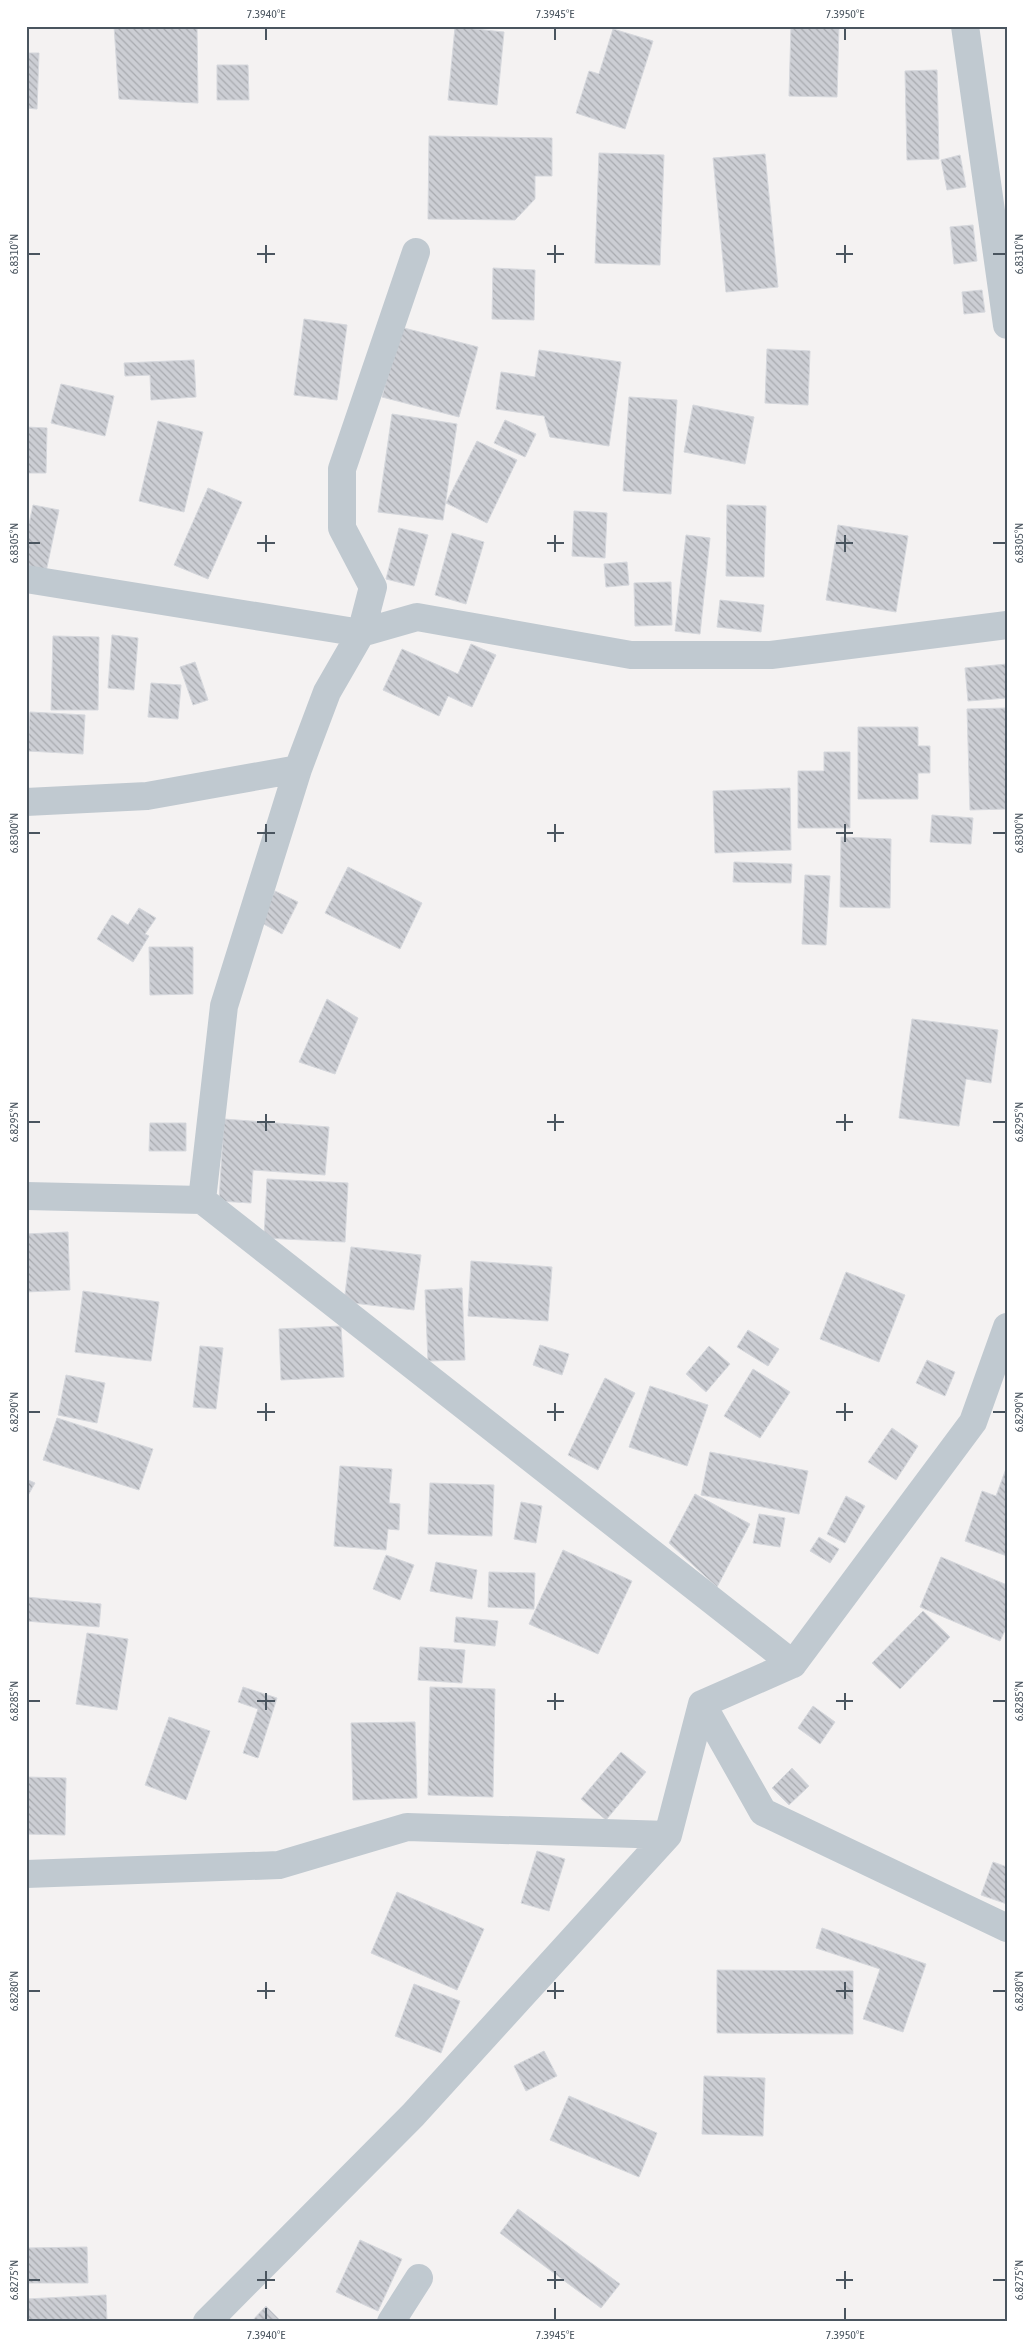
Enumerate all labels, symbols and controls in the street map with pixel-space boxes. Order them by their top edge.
text: 7.3940°E [247,7,285,21]
text: 7.3945°E [536,7,574,21]
text: 7.3950°E [826,7,864,21]
text: 6.8310°N [7,234,21,274]
text: 6.8310°N [1012,234,1026,274]
text: 6.8305°N [7,523,21,563]
text: 6.8305°N [1012,523,1026,563]
text: 6.8300°N [7,813,21,853]
text: 6.8300°N [1012,813,1026,853]
text: 6.8295°N [7,1102,21,1142]
text: 6.8295°N [1012,1102,1026,1142]
text: 6.8290°N [7,1392,21,1432]
text: 6.8290°N [1012,1392,1026,1432]
text: 6.8285°N [7,1681,21,1721]
text: 6.8285°N [1012,1681,1026,1721]
text: 6.8280°N [7,1971,21,2011]
text: 6.8280°N [1012,1971,1026,2011]
text: 6.8275°N [7,2260,21,2300]
text: 6.8275°N [1012,2260,1026,2300]
text: 7.3940°E [247,2328,285,2342]
text: 7.3945°E [536,2328,574,2342]
text: 7.3950°E [826,2328,864,2342]

